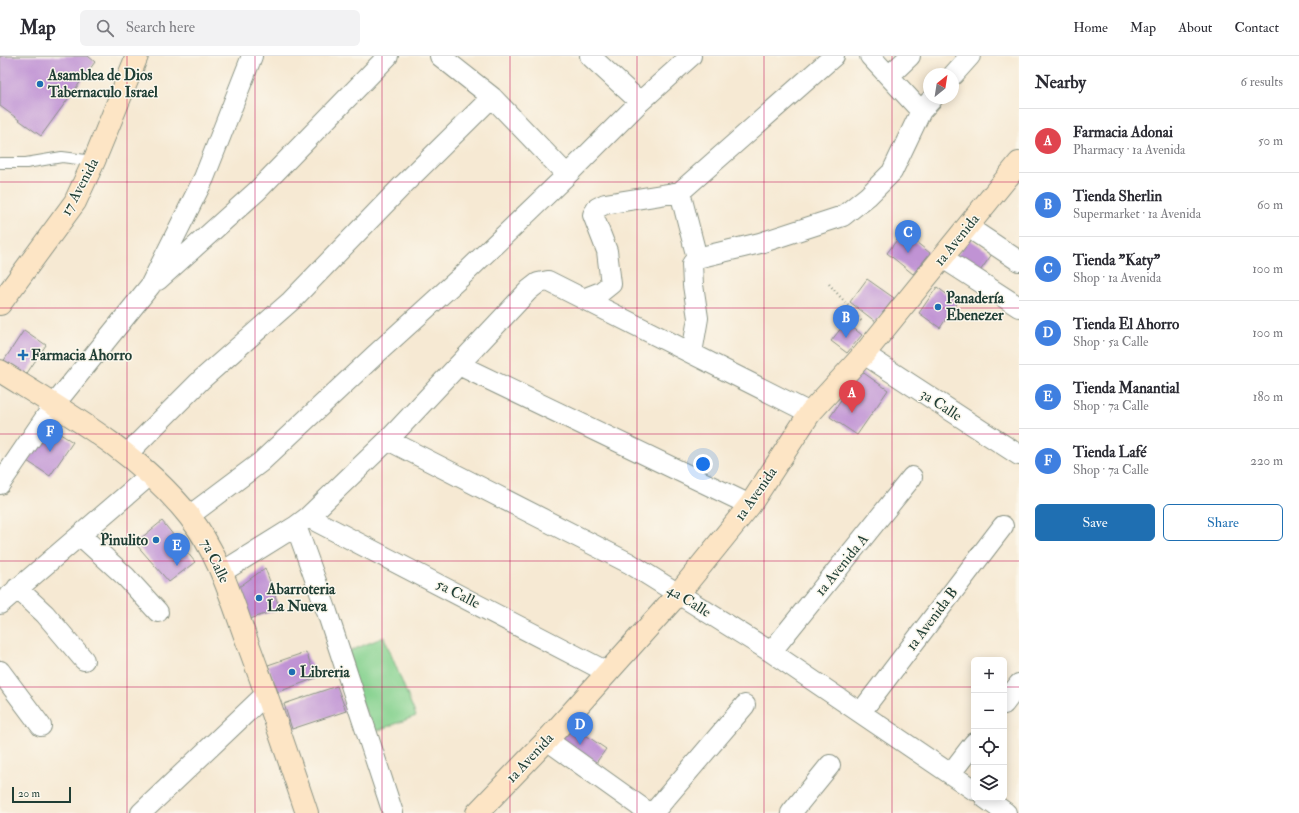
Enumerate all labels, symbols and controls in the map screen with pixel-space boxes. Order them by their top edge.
search box [80,10,360,46]
text: Map [20,16,56,40]
icon: search [94,17,116,39]
text: Search here [126,18,195,37]
text: Home [1073,19,1108,36]
text: Map [1130,19,1156,36]
text: About [1178,19,1212,36]
text: Contact [1234,19,1279,36]
place label: Asamblea de Dios Tabernaculo Israel [47,66,158,102]
north arrow [923,68,959,104]
text: Nearby [1035,72,1086,93]
text: 6 results [1240,74,1283,90]
marker: Asamblea de Dios Tabernaculo Israel [35,79,45,89]
text: Farmacia Adonai [1073,123,1173,142]
text: A [1044,133,1052,149]
text: 50 m [1258,133,1283,149]
text: Pharmacy · 1a Avenida [1073,142,1185,158]
street label: 17 Avenida [57,154,103,219]
text: Tienda Sherlin [1073,187,1162,206]
text: B [1044,197,1052,213]
text: 60 m [1257,197,1283,213]
text: Supermarket · 1a Avenida [1073,206,1201,222]
street label: 1a Avenida [930,209,984,270]
pin: C [895,220,921,253]
text: Tienda "Katy" [1073,251,1160,270]
text: C [1043,261,1053,277]
text: 100 m [1252,261,1283,277]
text: Shop · 1a Avenida [1073,270,1161,286]
place label: Panadería Ebenezer [946,289,1005,325]
marker: Panadería Ebenezer [933,302,943,312]
pin: B [833,305,859,338]
text: Tienda El Ahorro [1073,315,1179,334]
text: D [1043,325,1053,341]
text: 100 m [1252,325,1283,341]
text: Shop · 5a Calle [1073,334,1149,350]
place label: Farmacia Ahorro [31,346,133,365]
marker: Farmacia Ahorro [18,350,28,360]
text: Tienda Manantial [1073,379,1180,398]
pin: A [839,380,865,413]
street label: 3a Calle [917,384,965,426]
text: E [1043,389,1053,405]
text: 180 m [1253,389,1283,405]
text: Shop · 7a Calle [1073,398,1149,414]
pin: F [37,419,63,452]
text: Tienda Lafé [1073,443,1147,462]
text: F [1044,453,1052,469]
text: 220 m [1250,453,1283,469]
your location [693,454,713,474]
text: Shop · 7a Calle [1073,462,1149,478]
street label: 1a Avenida [731,463,782,525]
button: Save [1035,504,1155,541]
button: Share [1163,504,1283,541]
street label: 1a Avenida A [811,530,873,600]
place label: Pinulito [100,531,149,550]
pin: E [164,533,190,566]
marker: Pinulito [151,535,161,545]
street label: 7a Calle [196,536,234,586]
street label: 5a Calle [433,575,483,613]
place label: Abarroteria La Nueva [266,580,336,616]
street label: 4a Calle [663,580,715,622]
street label: 1a Avenida B [902,583,962,655]
marker: Abarroteria La Nueva [254,593,264,603]
map controls [971,657,1007,801]
button: + [971,657,1007,693]
place label: Libreria [300,663,350,682]
marker: Libreria [287,667,297,677]
button: − [971,693,1007,729]
pin: D [567,712,593,745]
street label: 1a Avenida [502,728,559,787]
button: locate [971,729,1007,765]
button: layers [971,765,1007,801]
scale bar [12,785,71,804]
text: 20 m [18,787,40,800]

